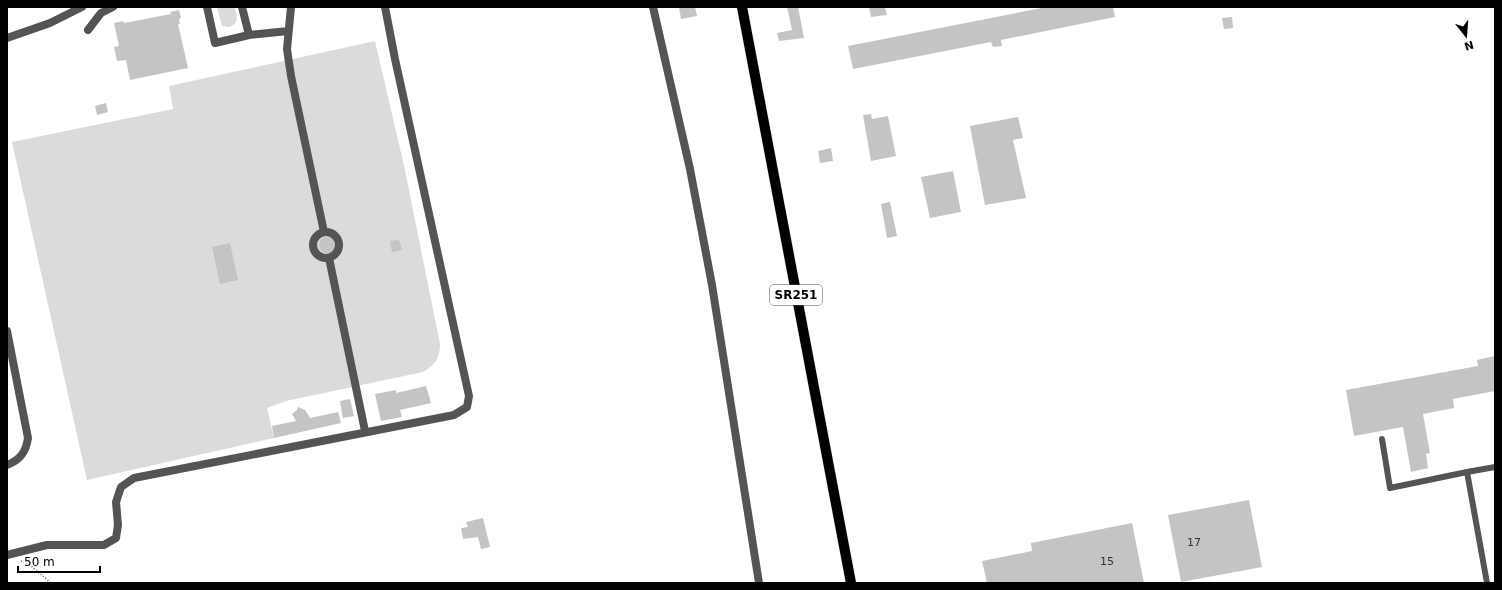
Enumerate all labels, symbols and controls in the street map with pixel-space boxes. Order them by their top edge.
north arrow [1446,16,1486,56]
text: N [1462,38,1475,53]
road number: SR251 [770,285,822,305]
house number: 17 [1187,536,1201,549]
scale bar [18,548,100,574]
text: 50 m [24,555,55,569]
house number: 15 [1100,555,1114,568]

